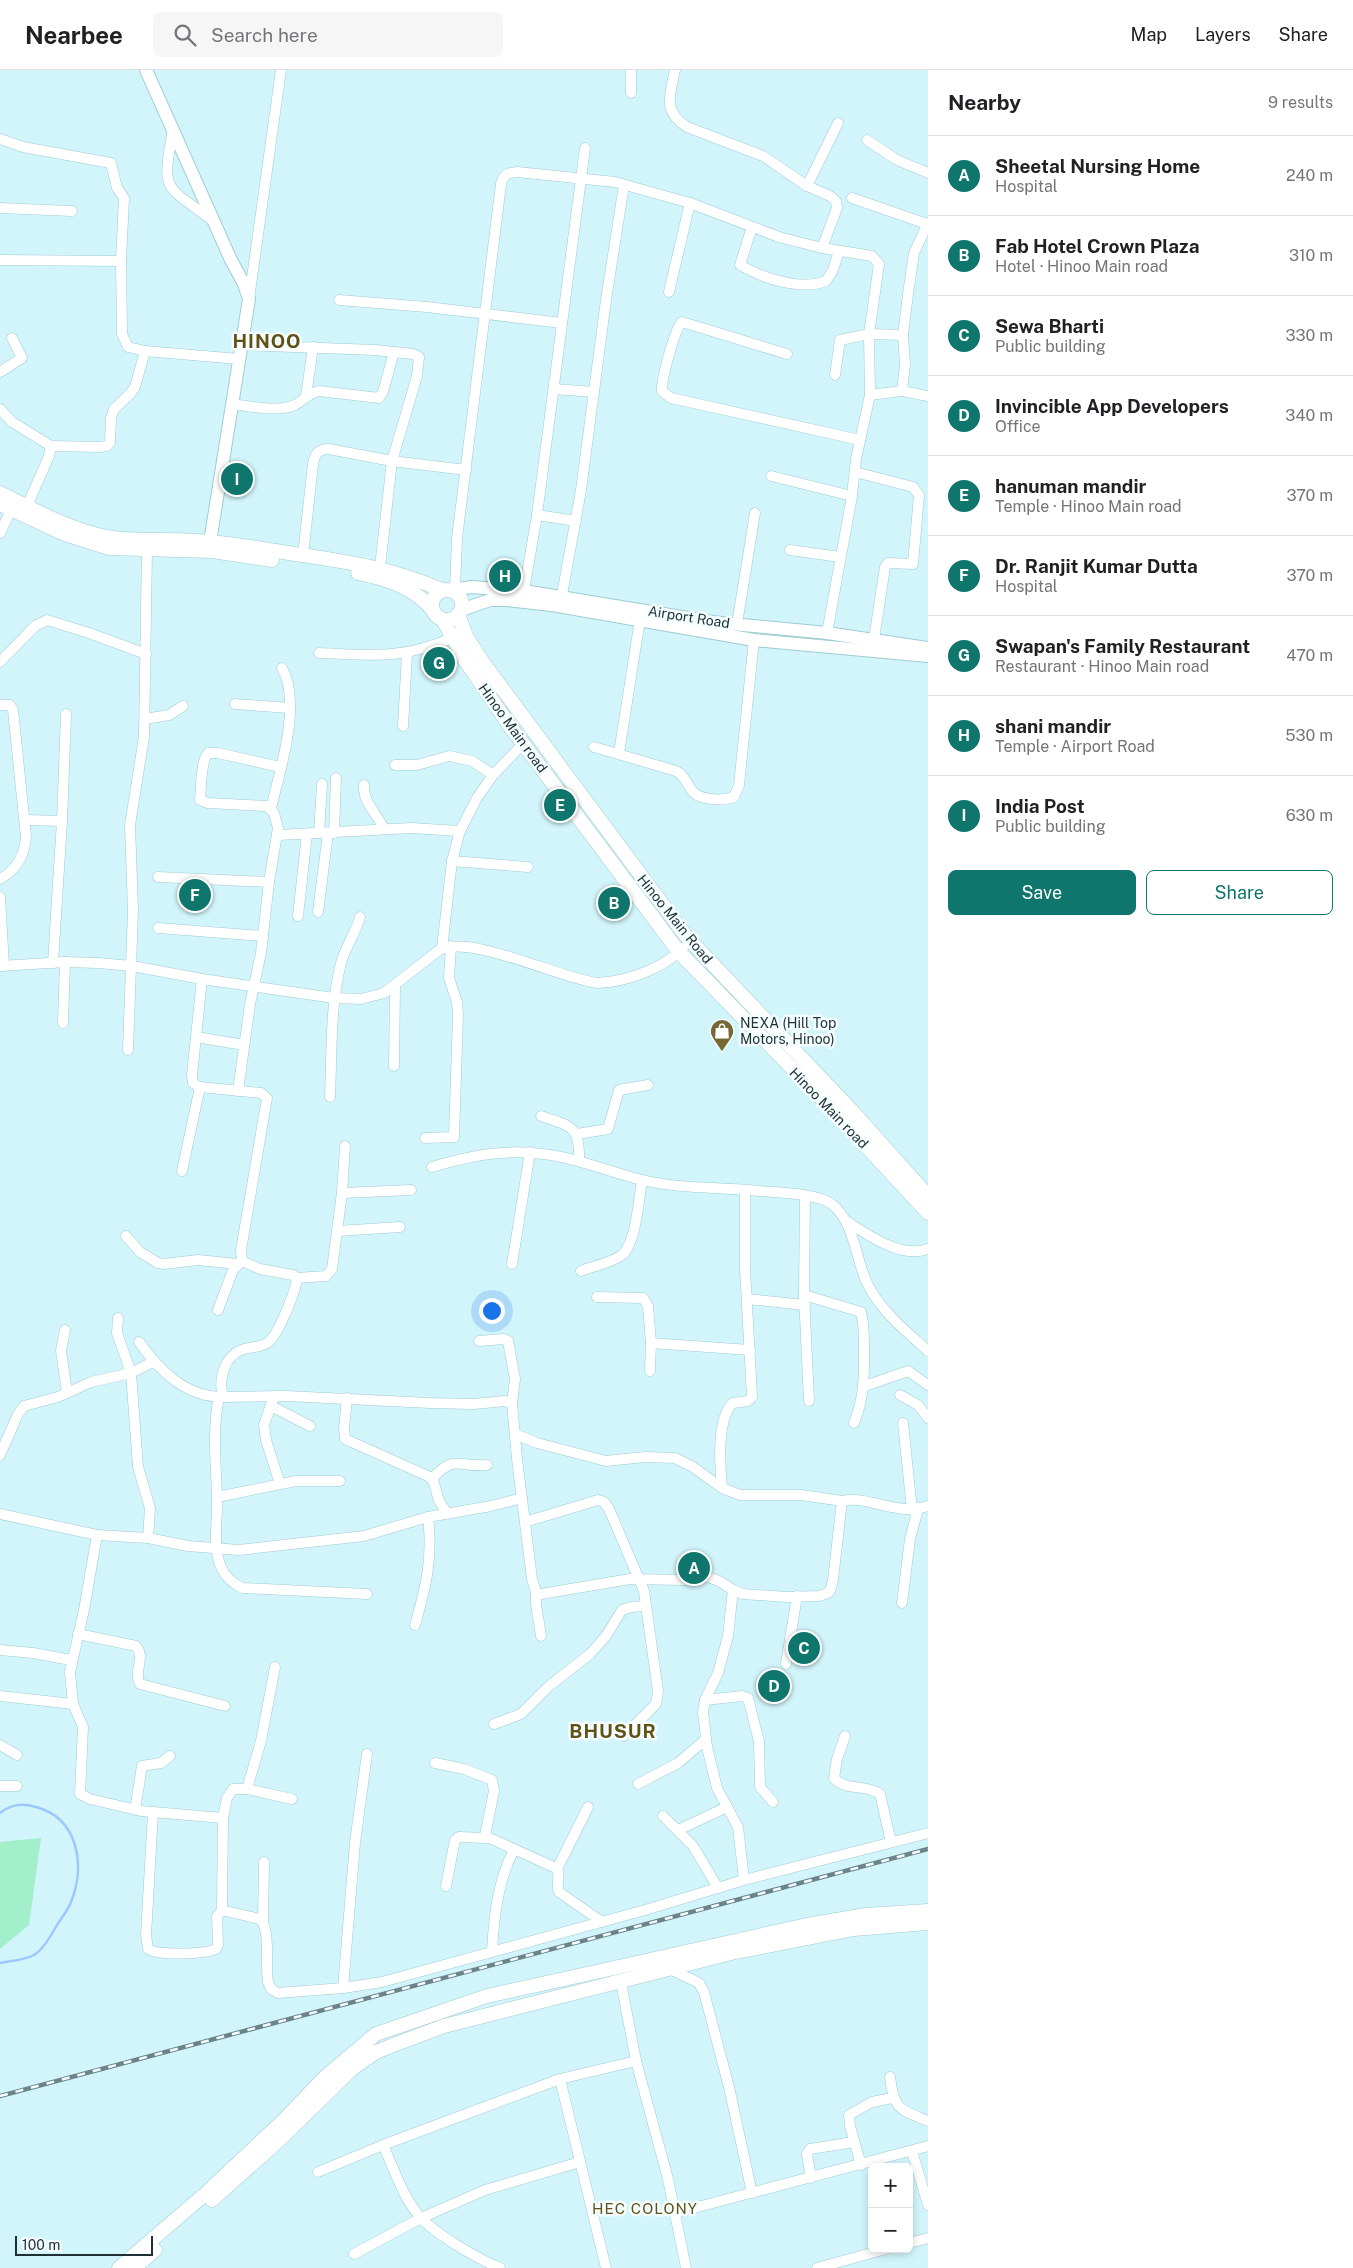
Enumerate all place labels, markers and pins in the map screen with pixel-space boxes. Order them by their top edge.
pin: I [221,460,253,498]
pin: H [489,557,521,595]
pin: G [423,644,455,682]
pin: E [544,786,576,824]
pin: F [179,876,211,914]
pin: B [598,884,630,922]
place label: NEXA (Hill Top Motors, Hinoo) [740,1015,836,1047]
shop icon: NEXA (Hill Top Motors, Hinoo) [709,1018,735,1052]
pin: A [678,1549,710,1587]
pin: C [788,1629,820,1667]
pin: D [758,1667,790,1705]

